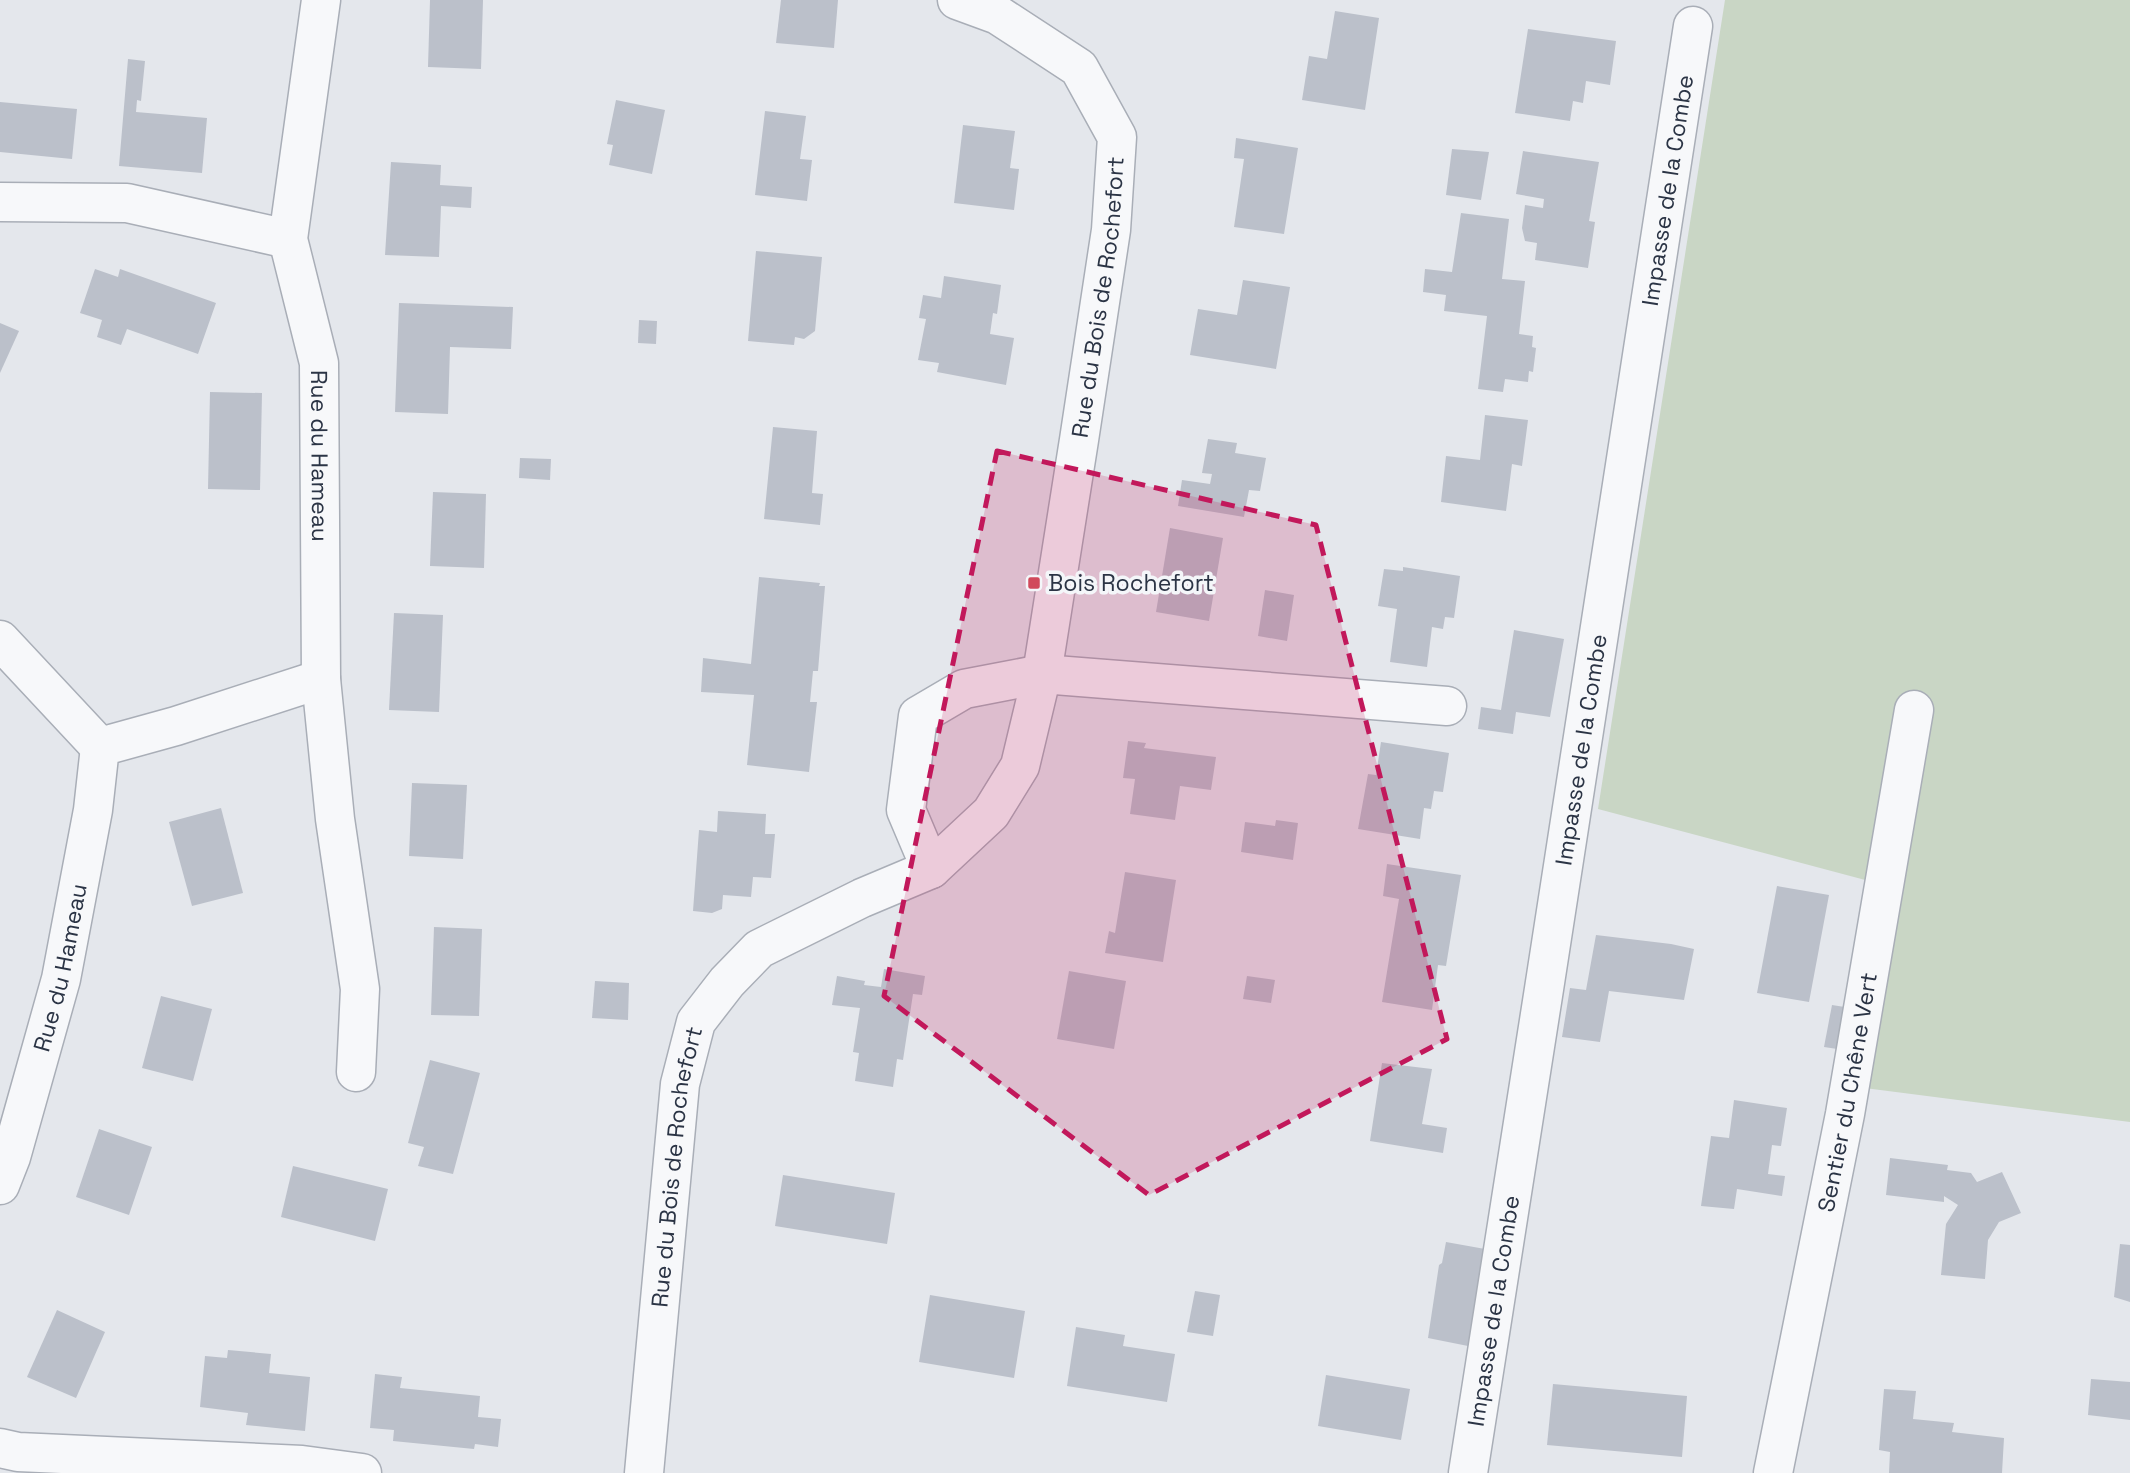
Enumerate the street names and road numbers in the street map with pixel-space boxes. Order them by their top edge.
street label: Impasse de la Combe [1635,73,1700,308]
street label: Rue du Bois de Rochefort [1065,156,1131,440]
street label: Rue du Hameau [304,370,335,542]
street label: Impasse de la Combe [1548,632,1614,867]
street label: Rue du Hameau [26,881,94,1055]
street label: Sentier du Chêne Vert [1811,970,1884,1215]
street label: Rue du Bois de Rochefort [644,1023,709,1309]
street label: Impasse de la Combe [1461,1193,1526,1429]

